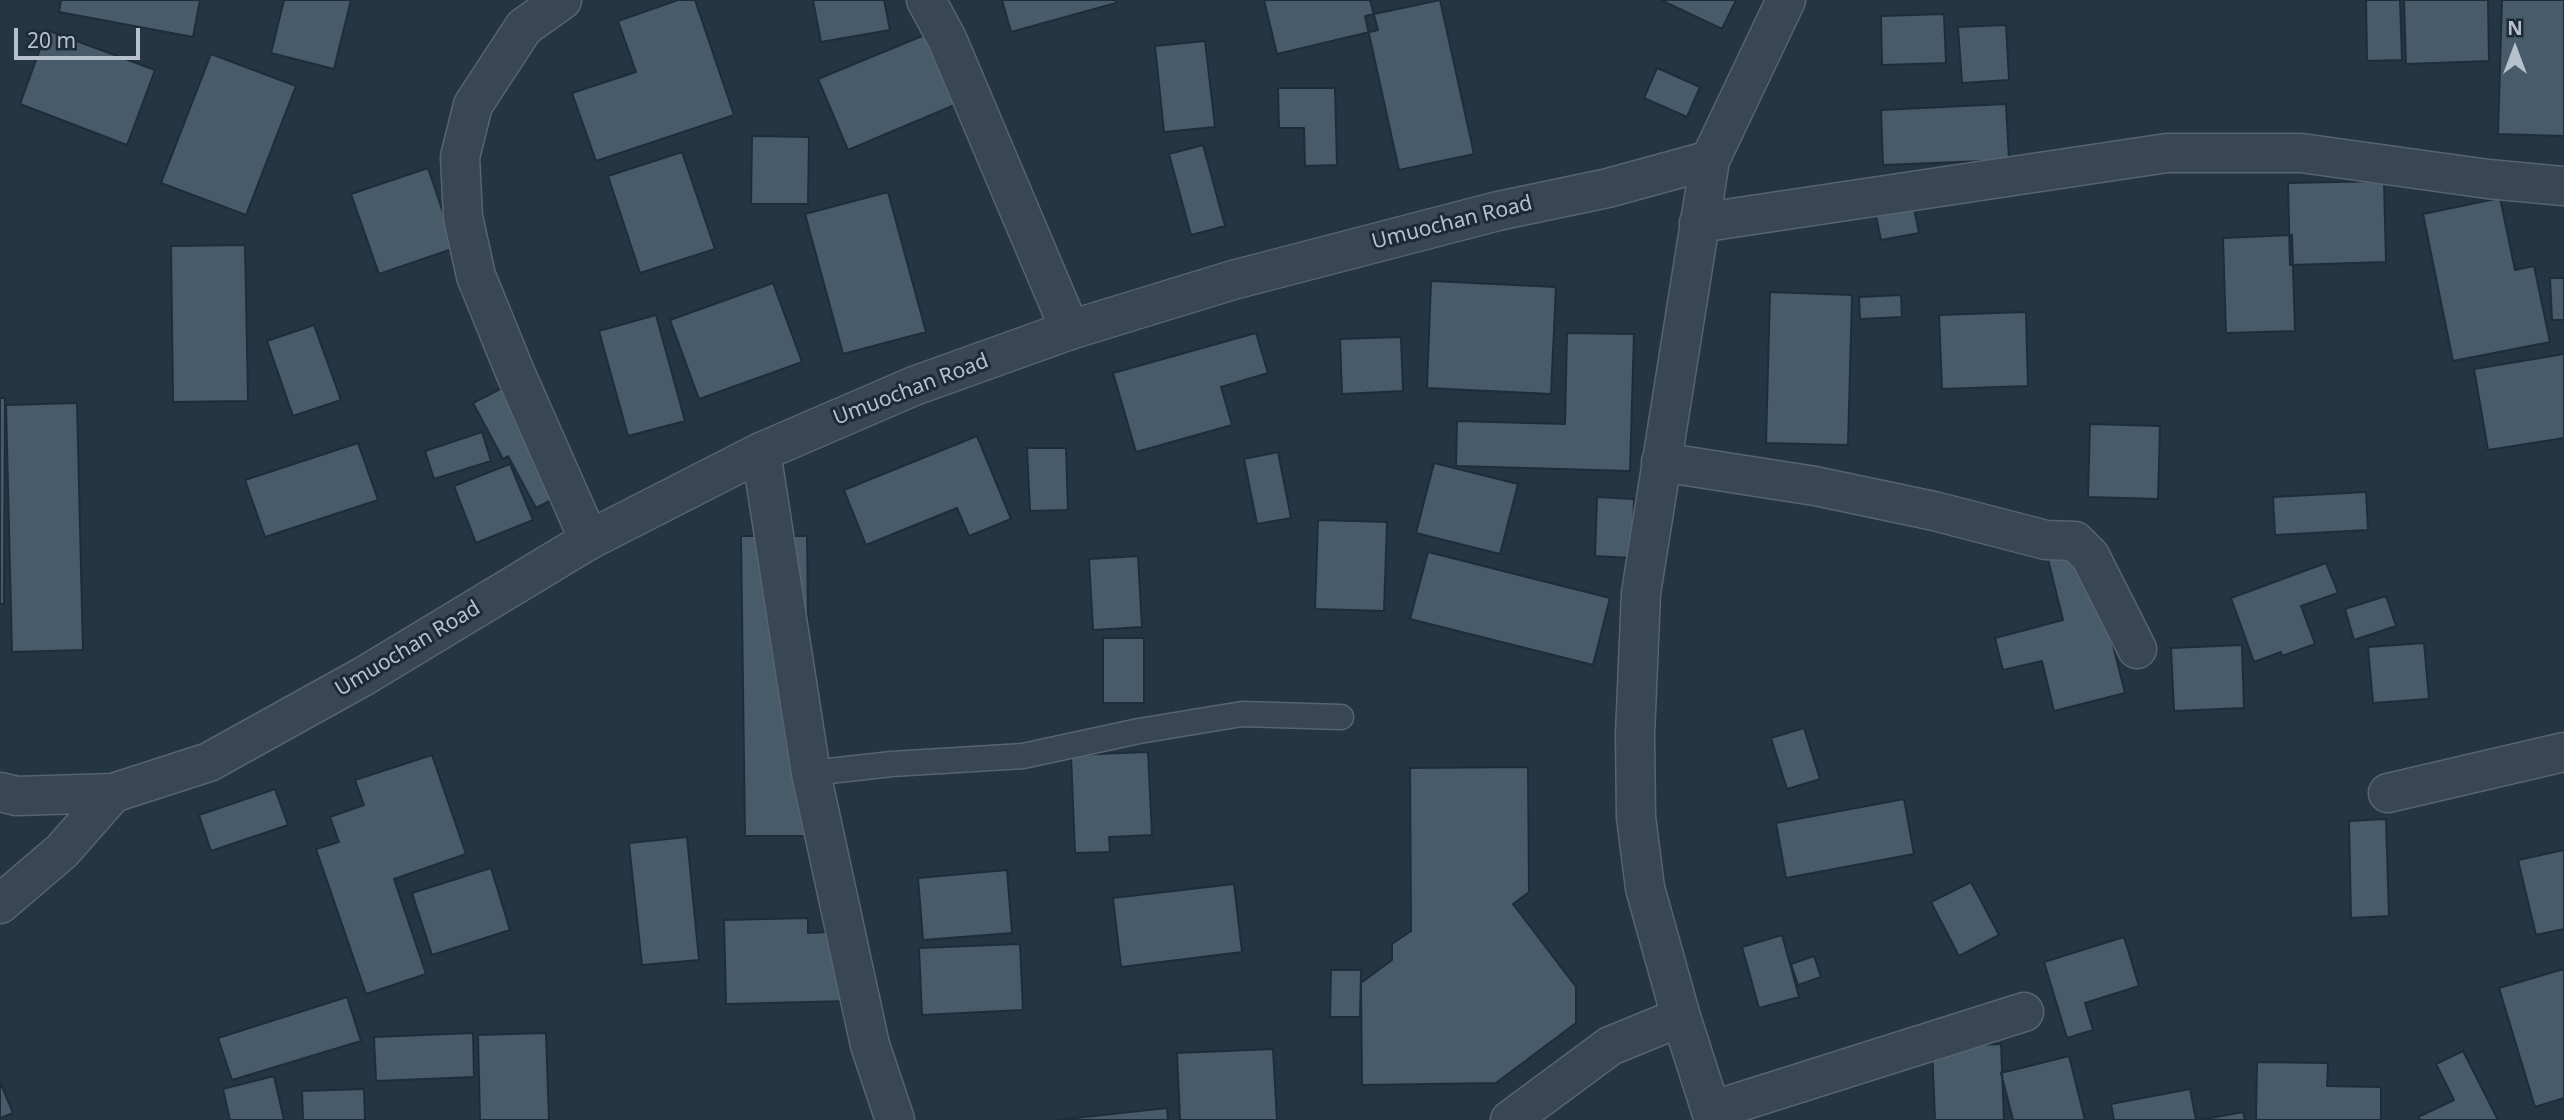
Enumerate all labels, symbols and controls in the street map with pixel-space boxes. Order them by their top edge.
scale bar [18,14,144,58]
north arrow [2480,14,2550,84]
text: N [2507,15,2523,41]
text: 20 m [27,26,76,54]
street label: Umuochan Road [1369,191,1535,255]
street label: Umuochan Road [830,349,992,431]
street label: Umuochan Road [331,596,485,702]

